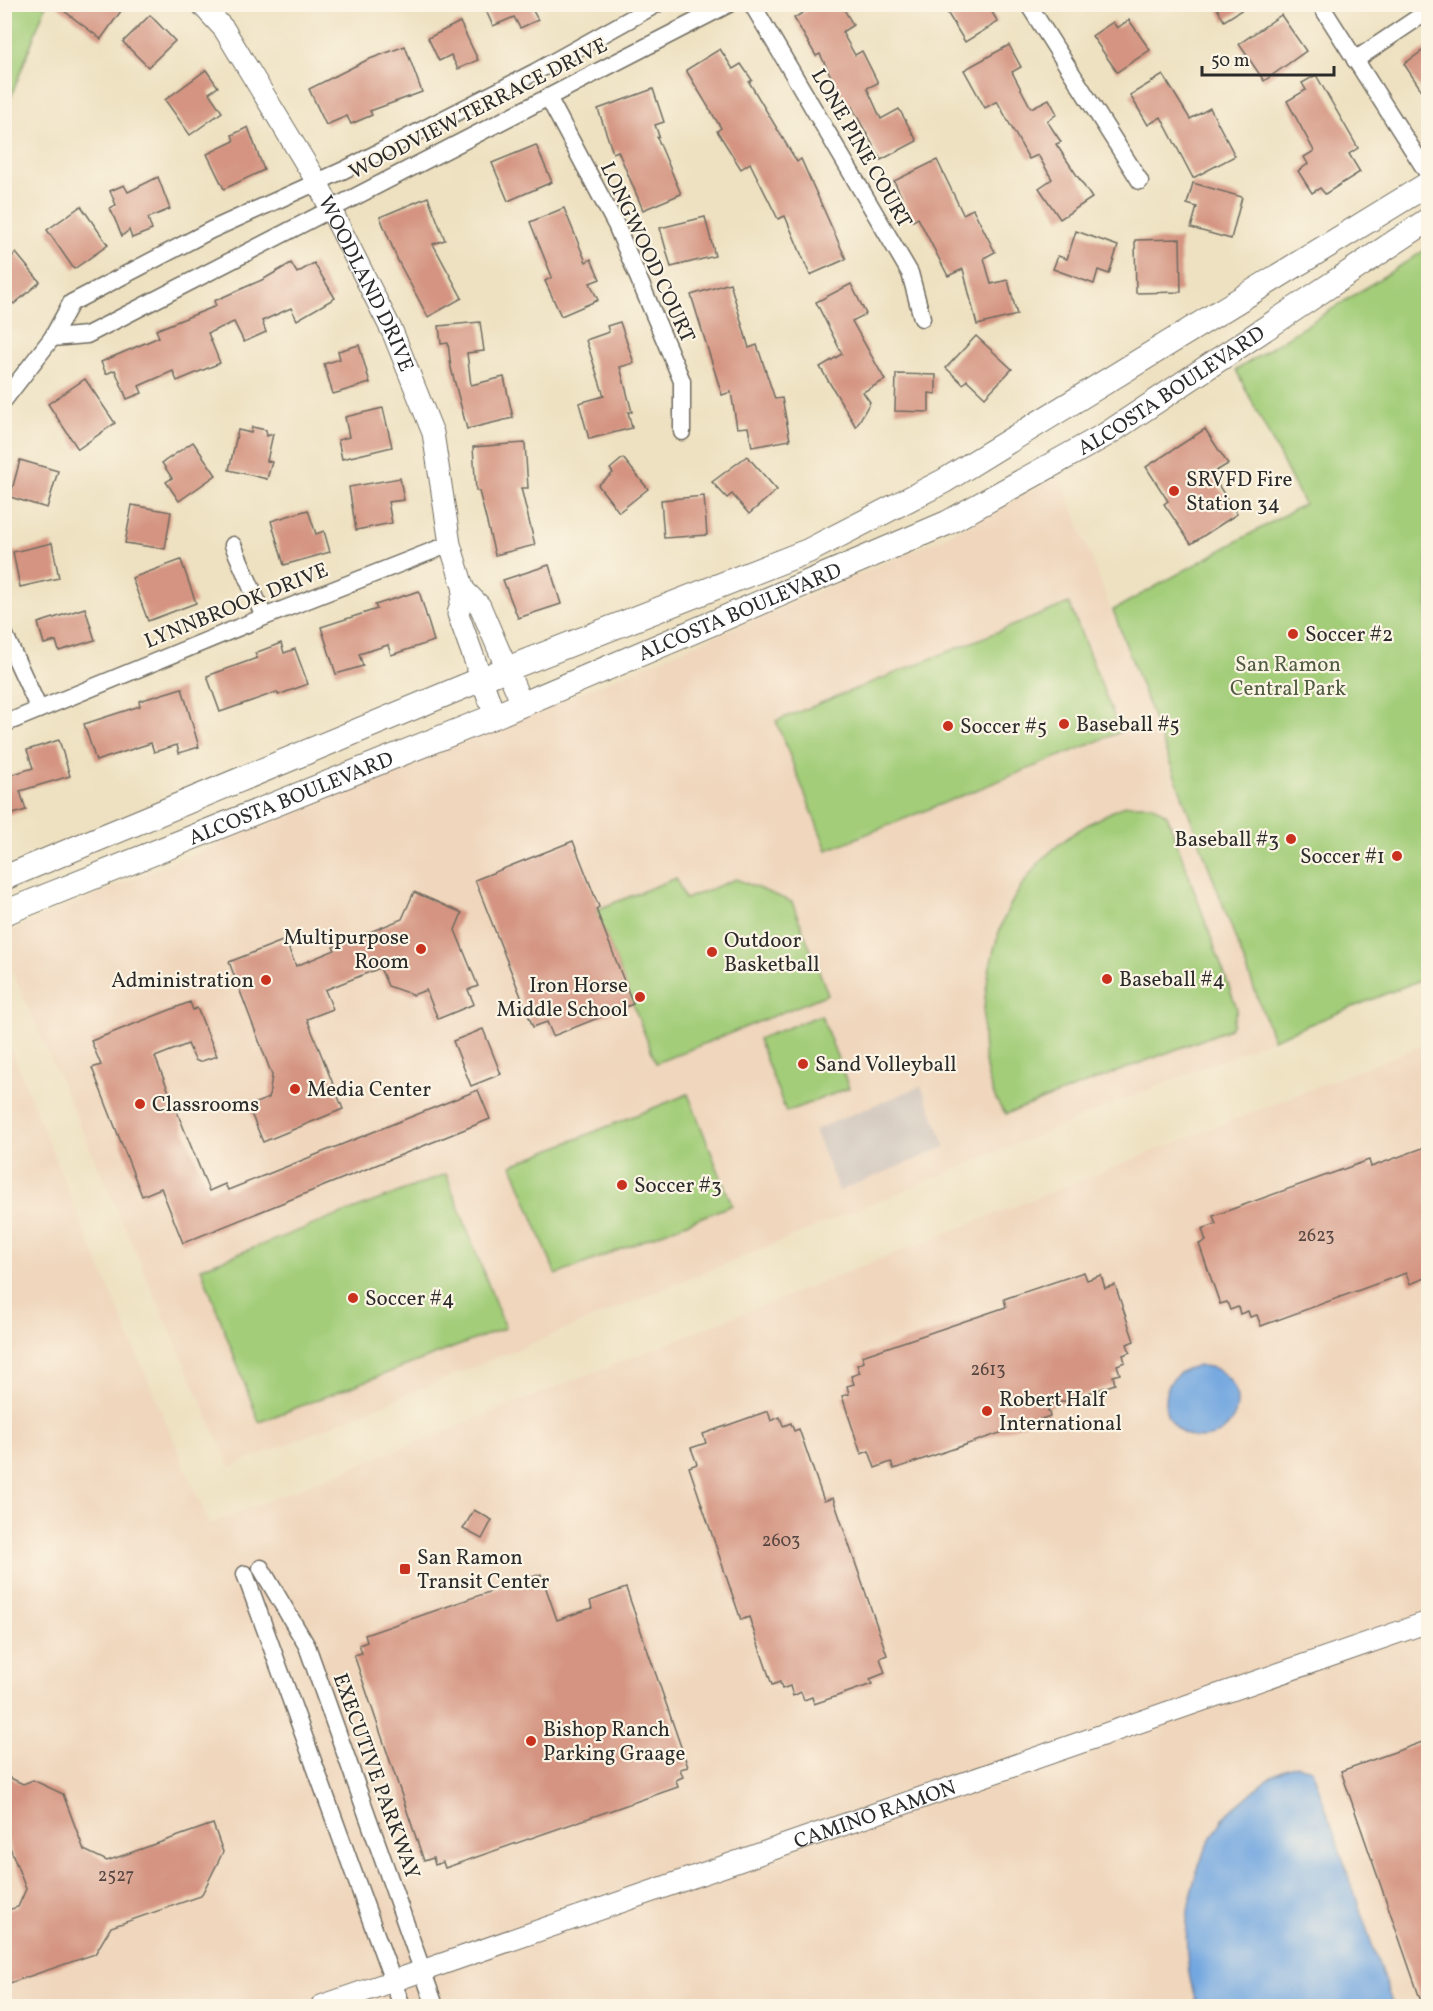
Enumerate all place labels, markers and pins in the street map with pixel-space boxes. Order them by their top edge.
place label: SRVFD Fire Station 34 [1186,466,1292,519]
marker: SRVFD Fire Station 34 [1167,484,1181,498]
place label: Soccer #2 [1305,621,1393,650]
marker: Soccer #2 [1286,627,1300,641]
place label: Baseball #5 [1076,711,1180,740]
place label: Soccer #5 [960,713,1047,742]
marker: Baseball #5 [1057,717,1071,731]
marker: Soccer #5 [941,719,955,733]
place label: Baseball #3 [1175,826,1279,855]
marker: Baseball #3 [1284,832,1298,846]
place label: Soccer #1 [1300,843,1385,872]
marker: Soccer #1 [1390,849,1404,863]
place label: Multipurpose Room [283,924,409,977]
place label: Outdoor Basketball [724,927,820,980]
marker: Multipurpose Room [414,942,428,956]
marker: Outdoor Basketball [705,945,719,959]
place label: Baseball #4 [1119,966,1225,995]
place label: Administration [111,967,254,996]
place label: Iron Horse Middle School [497,972,628,1025]
marker: Baseball #4 [1100,972,1114,986]
marker: Administration [259,973,273,987]
marker: Iron Horse Middle School [633,990,647,1004]
place label: Sand Volleyball [815,1051,957,1080]
marker: Sand Volleyball [796,1057,810,1071]
place label: Media Center [307,1076,431,1105]
marker: Media Center [288,1082,302,1096]
place label: Classrooms [152,1091,259,1120]
marker: Classrooms [133,1097,147,1111]
place label: Soccer #3 [634,1172,722,1201]
marker: Soccer #3 [615,1178,629,1192]
place label: Soccer #4 [365,1285,454,1314]
marker: Soccer #4 [346,1291,360,1305]
place label: Robert Half International [999,1386,1122,1439]
marker: Robert Half International [980,1404,994,1418]
place label: San Ramon Transit Center [417,1544,549,1597]
marker: San Ramon Transit Center [398,1562,412,1576]
place label: Bishop Ranch Parking Graage [543,1716,685,1769]
marker: Bishop Ranch Parking Graage [524,1734,538,1748]

